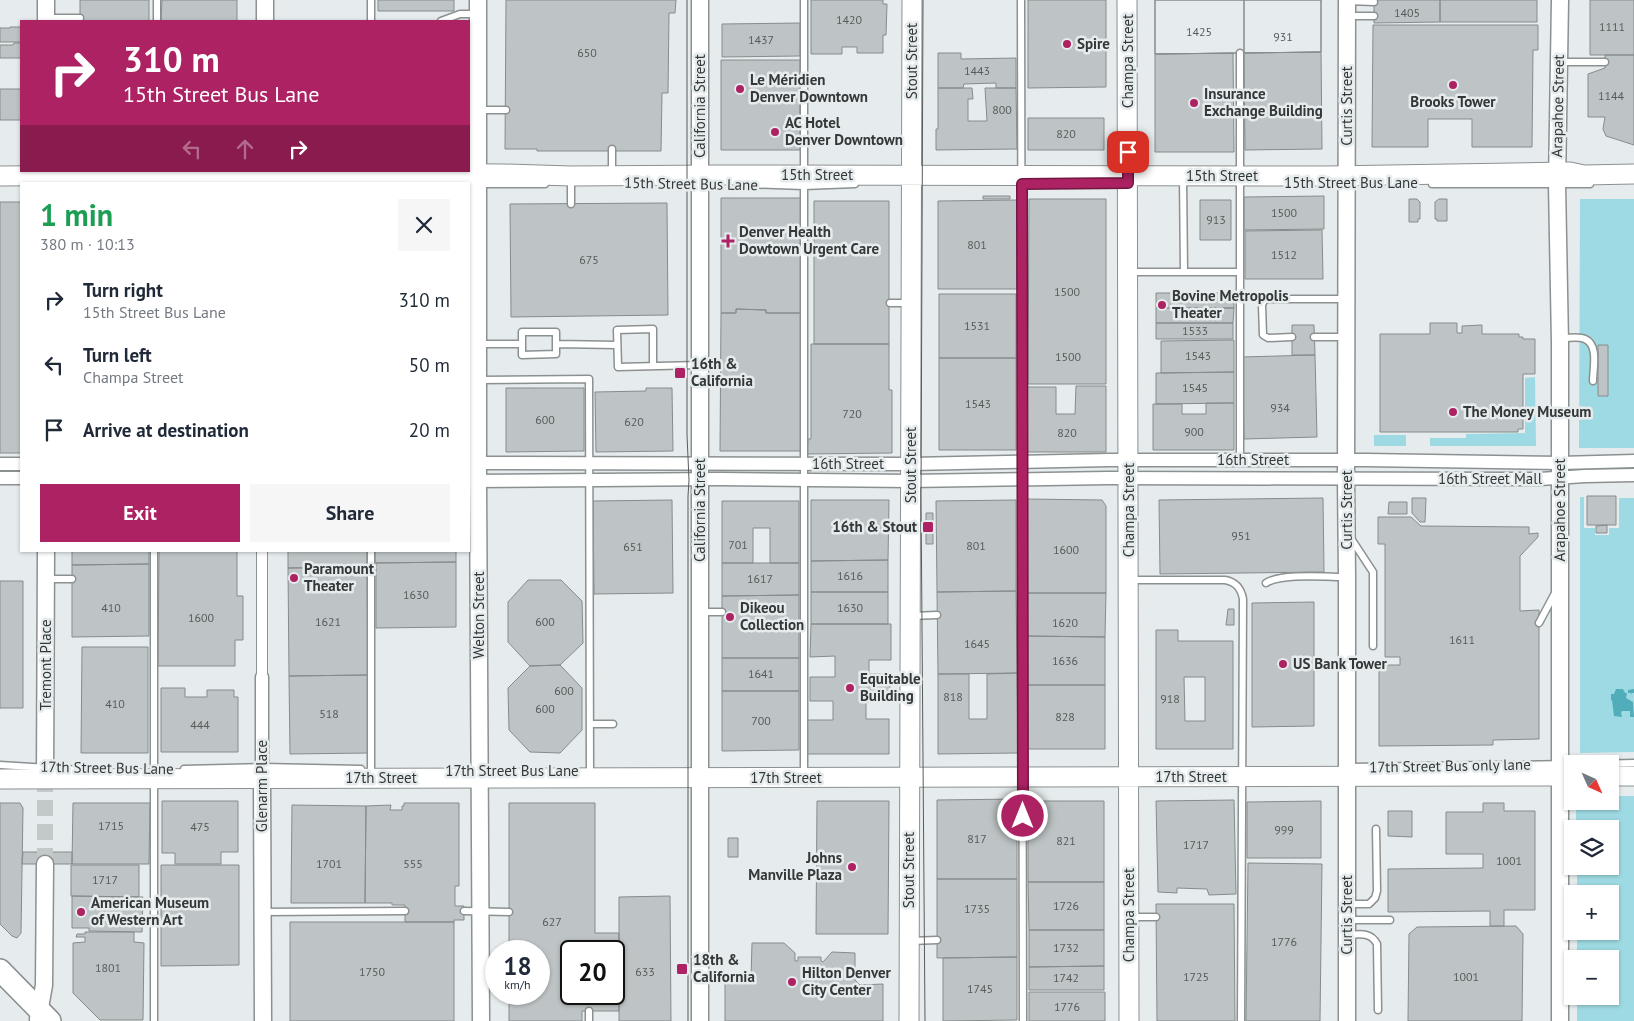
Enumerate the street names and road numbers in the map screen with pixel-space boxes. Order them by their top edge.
street label: Champa Street [1118,14,1137,108]
street label: Stout Street [902,23,921,99]
street label: California Street [690,54,709,158]
street label: Arapahoe Street [1547,54,1568,158]
street label: Curtis Street [1337,66,1356,146]
street label: 15th Street [781,165,853,184]
street label: 15th Street [1186,166,1258,185]
street label: 15th Street Bus Lane [624,173,758,194]
street label: 15th Street Bus Lane [1284,173,1418,192]
street label: Stout Street [901,427,920,503]
street label: 16th Street [1217,450,1289,469]
street label: 16th Street [812,454,884,473]
street label: California Street [690,458,709,562]
street label: Arapahoe Street [1550,458,1569,562]
street label: Champa Street [1119,463,1138,557]
street label: 16th Street Mall [1438,469,1543,488]
street label: Curtis Street [1337,470,1356,550]
street label: Welton Street [469,571,488,659]
street label: Tremont Place [36,619,55,711]
street label: Glenarm Place [252,740,271,832]
street label: 17th Street Bus only lane [1369,755,1531,776]
street label: 17th Street Bus Lane [40,757,174,778]
street label: 17th Street Bus Lane [445,761,579,780]
street label: 17th Street [1155,767,1227,786]
street label: 17th Street [345,768,417,787]
street label: 17th Street [750,768,822,787]
street label: Stout Street [899,832,918,908]
street label: Champa Street [1119,868,1138,962]
street label: Curtis Street [1337,875,1356,955]

